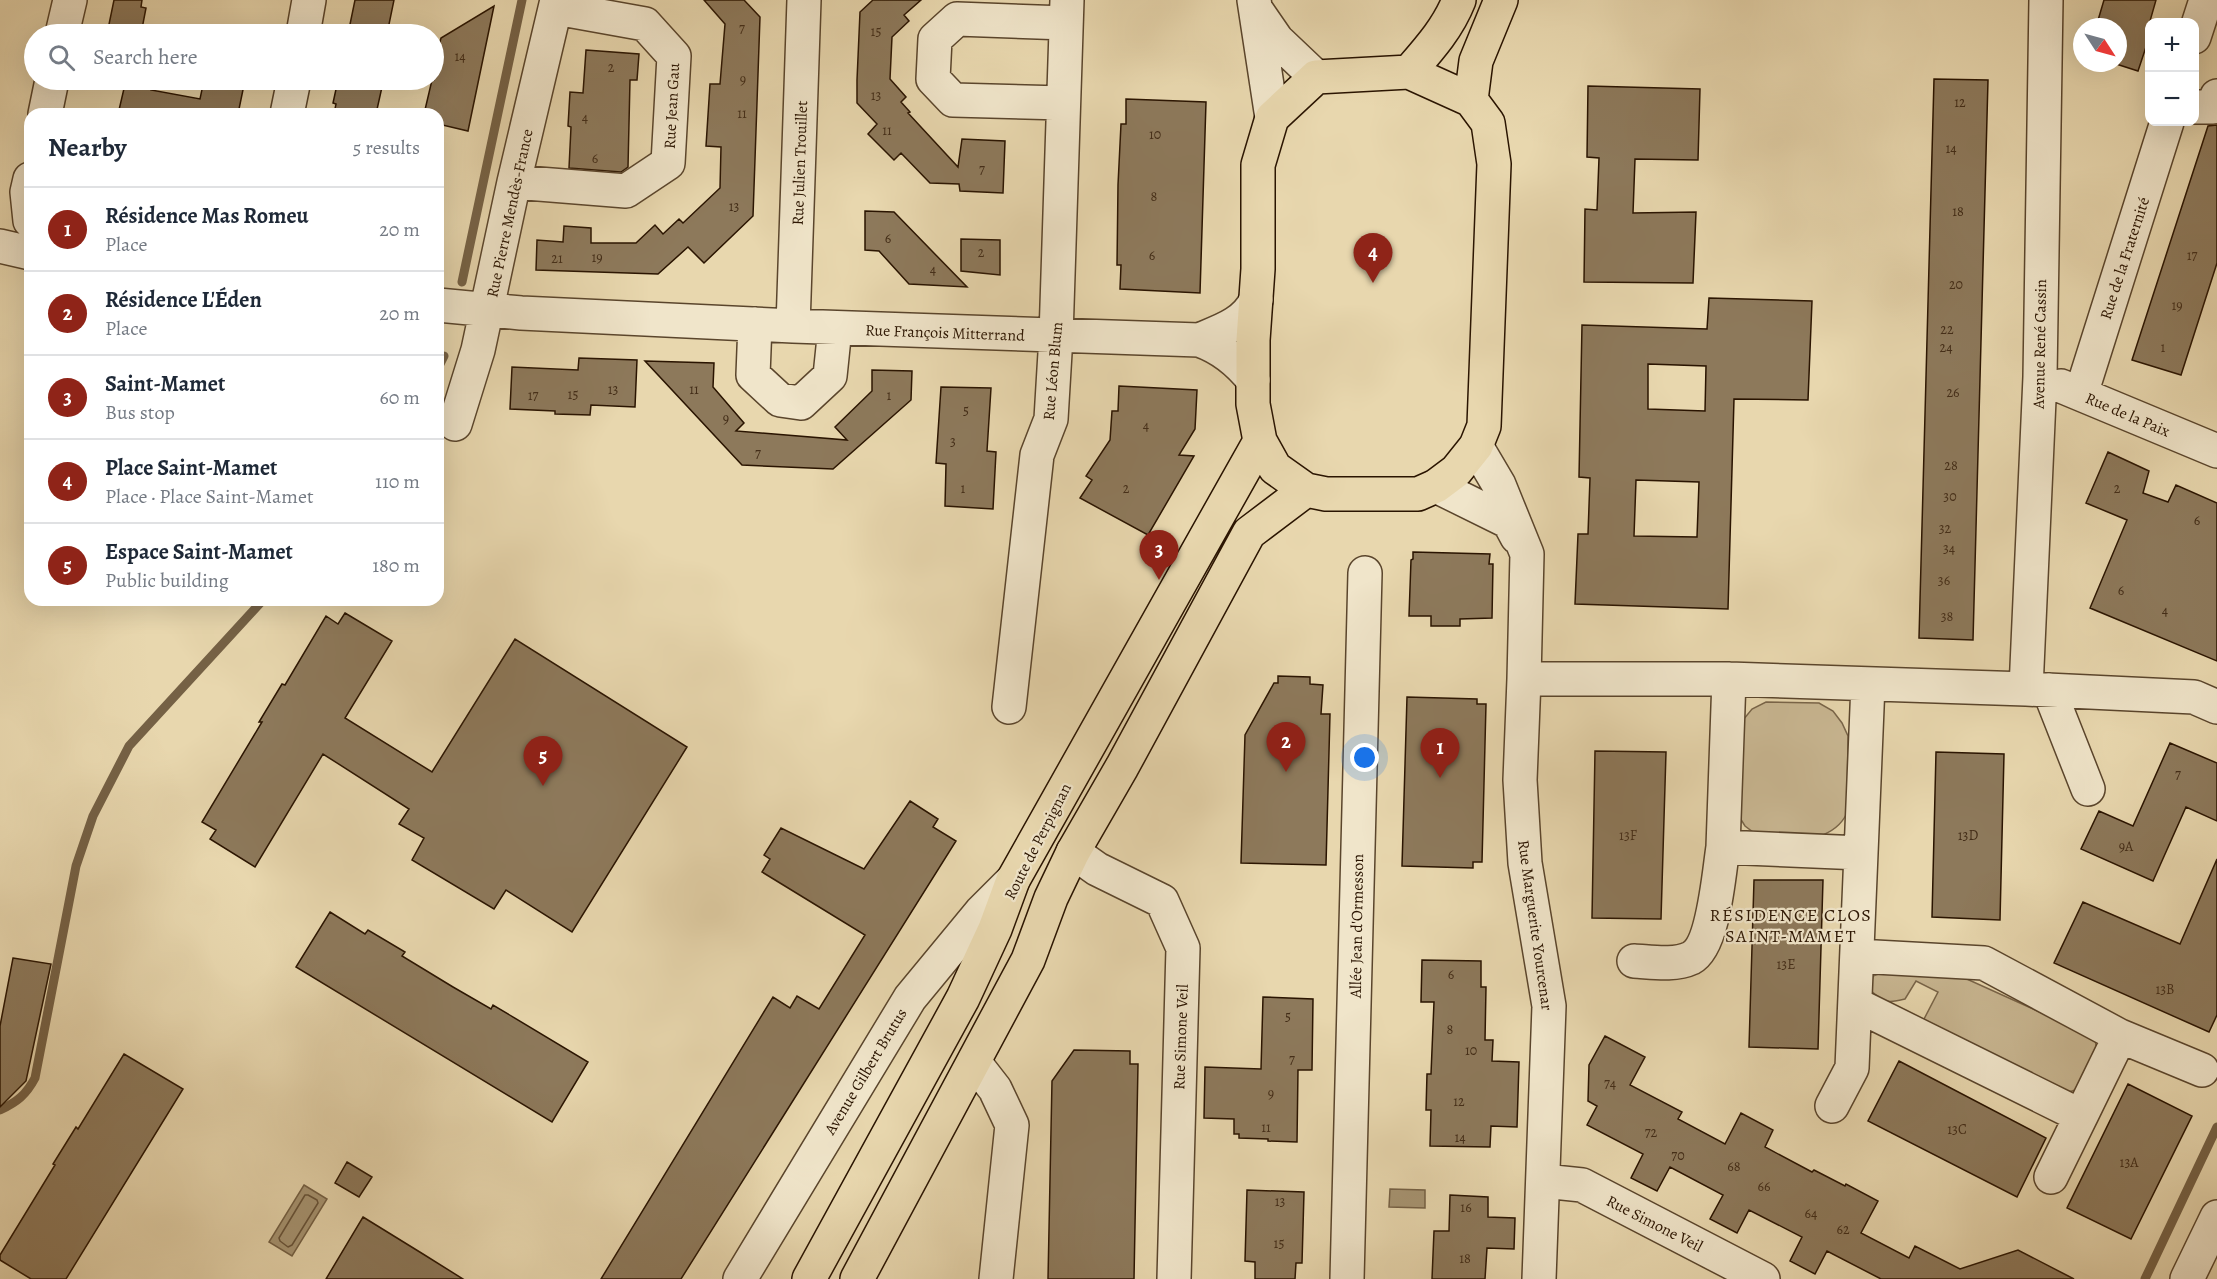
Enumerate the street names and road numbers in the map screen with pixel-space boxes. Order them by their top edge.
street label: Rue Jean Gau [659,62,685,150]
street label: Rue Julien Trouillet [787,100,813,226]
street label: Rue Pierre Mendès-France [481,127,539,300]
street label: Rue de la Fraternité [2095,194,2155,322]
street label: Avenue René Cassin [2028,279,2052,410]
street label: Rue François Mitterrand [865,319,1025,347]
street label: Rue Léon Blum [1038,321,1068,421]
street label: Rue de la Paix [2082,387,2174,443]
street label: Route de Perpignan [999,779,1077,903]
street label: Rue Marguerite Yourcenar [1512,838,1558,1012]
street label: Allée Jean d'Ormesson [1345,854,1369,999]
street label: Rue Simone Veil [1168,984,1194,1090]
street label: Avenue Gilbert Brutus [819,1004,912,1140]
street label: Rue Simone Veil [1602,1190,1707,1258]

